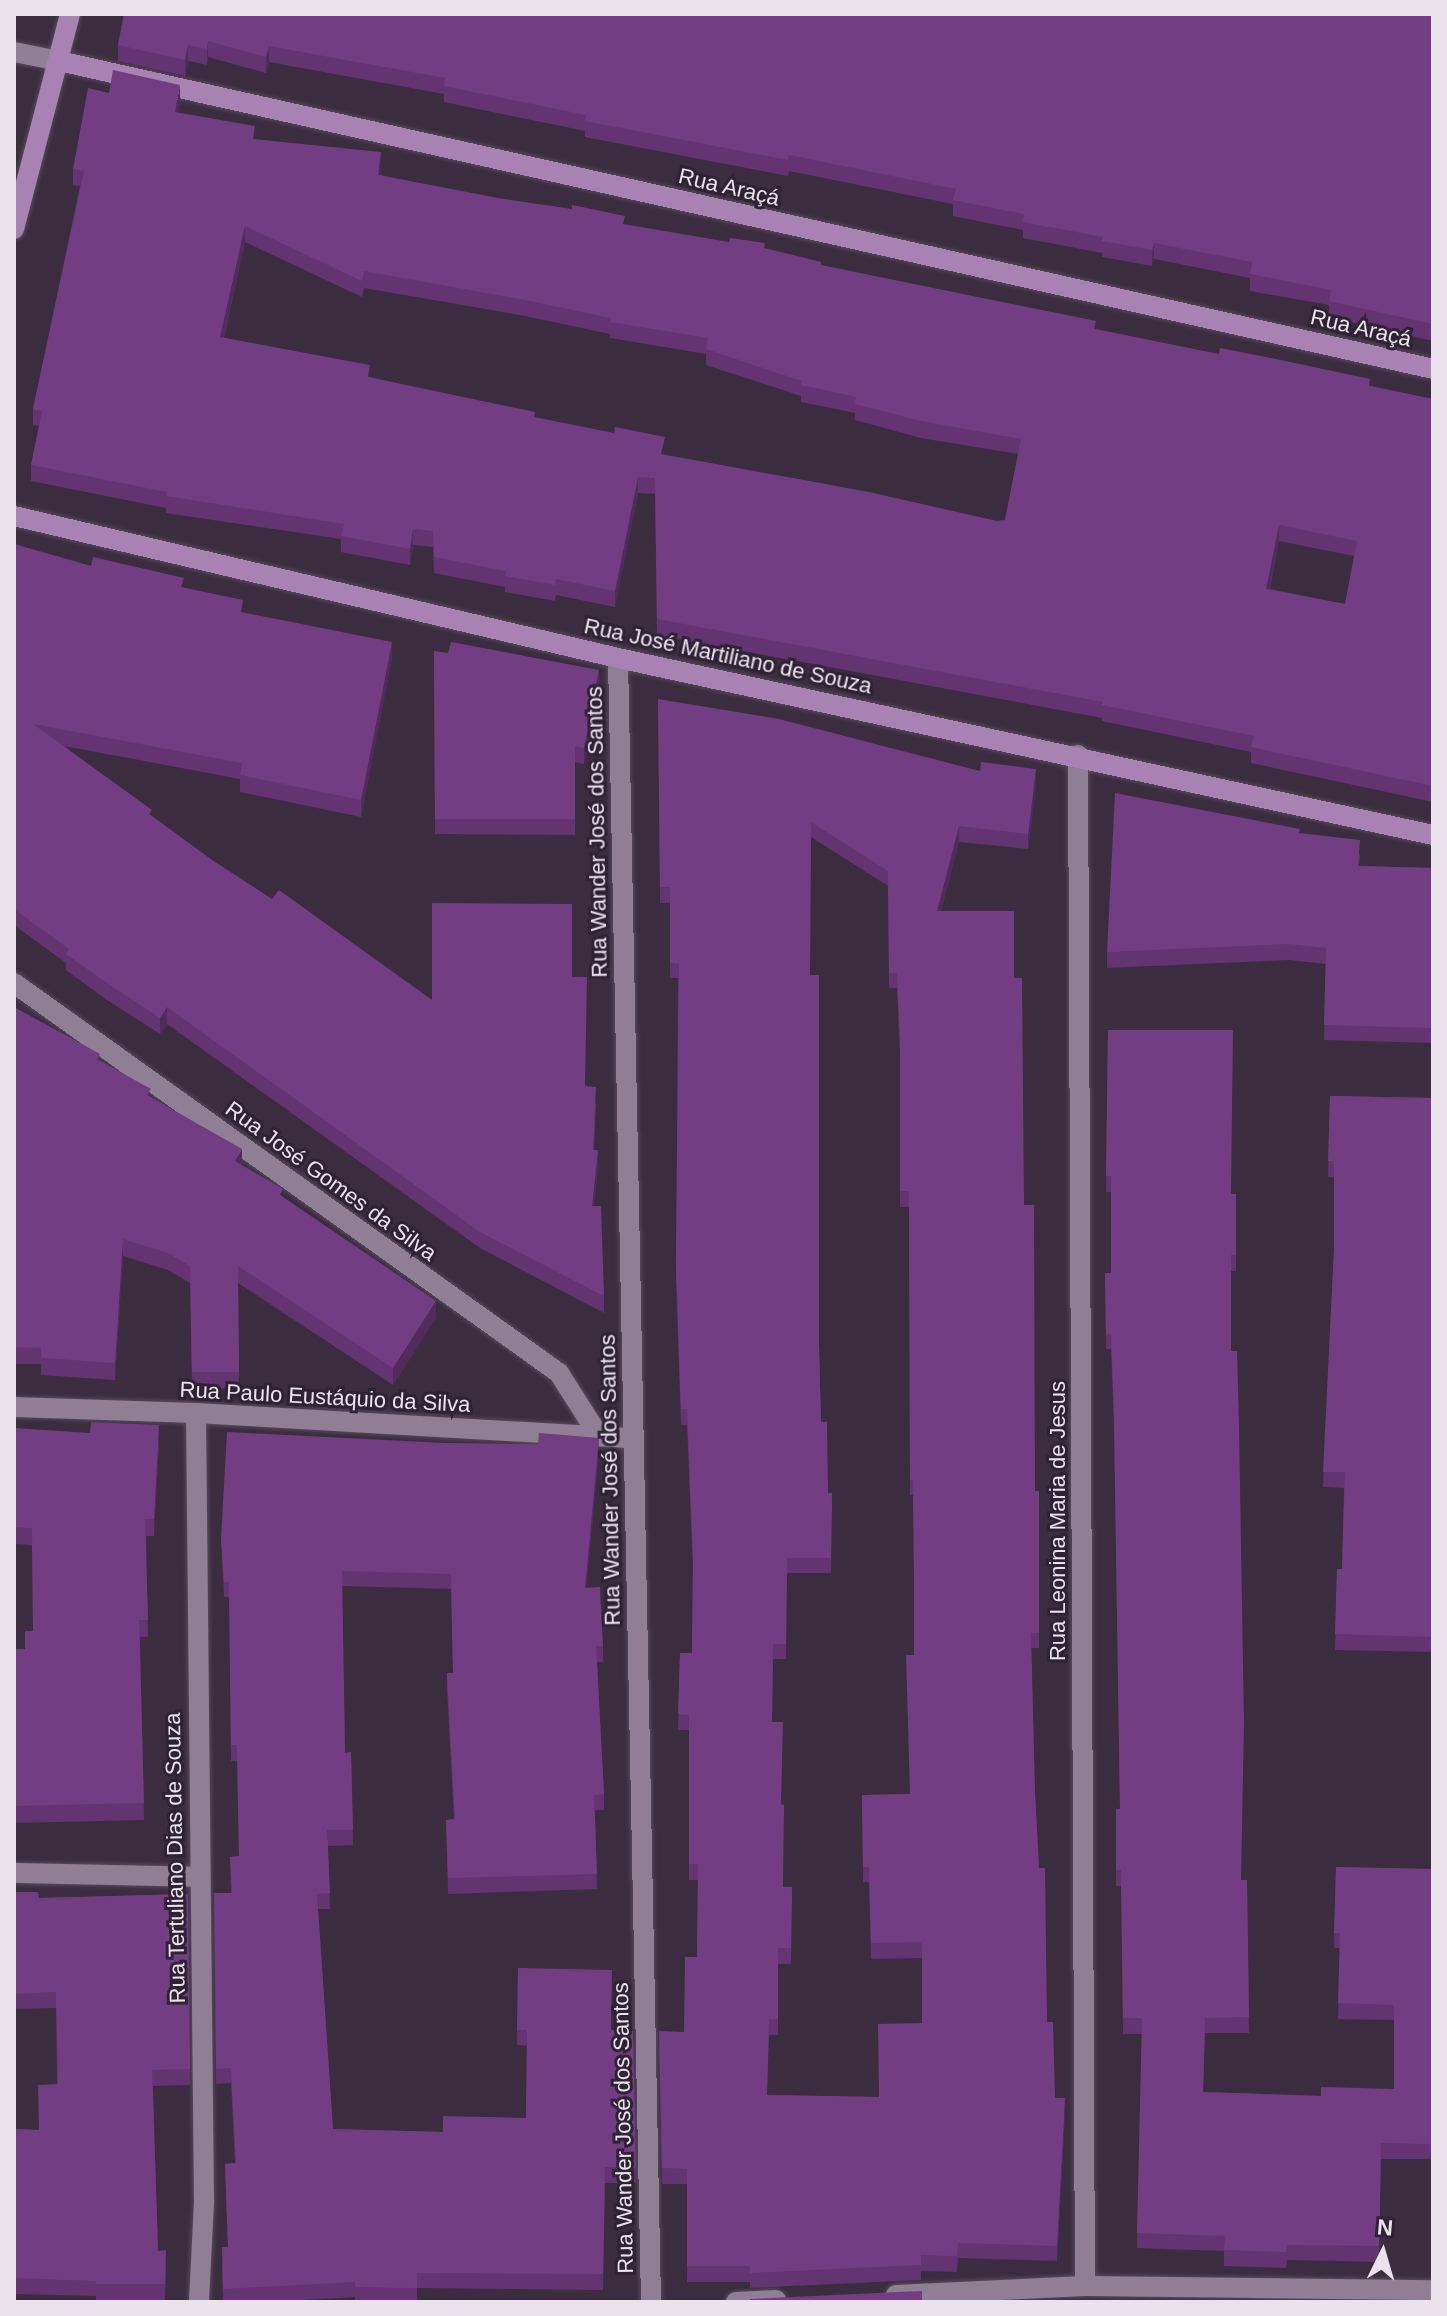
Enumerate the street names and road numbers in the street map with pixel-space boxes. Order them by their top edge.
street label: Rua Araçá [675,162,783,212]
street label: Rua Araçá [1307,303,1415,353]
street label: Rua José Martiliano de Souza [582,613,874,699]
street label: Rua Wander José dos Santos [581,686,613,978]
street label: Rua José Gomes da Silva [220,1096,442,1266]
street label: Rua Wander José dos Santos [594,1334,626,1626]
street label: Rua Paulo Eustáquio da Silva [179,1376,471,1418]
street label: Rua Leonina Maria de Jesus [1045,1381,1071,1661]
street label: Rua Tertuliano Dias de Souza [159,1712,191,2004]
street label: Rua Wander José dos Santos [607,1982,639,2274]

